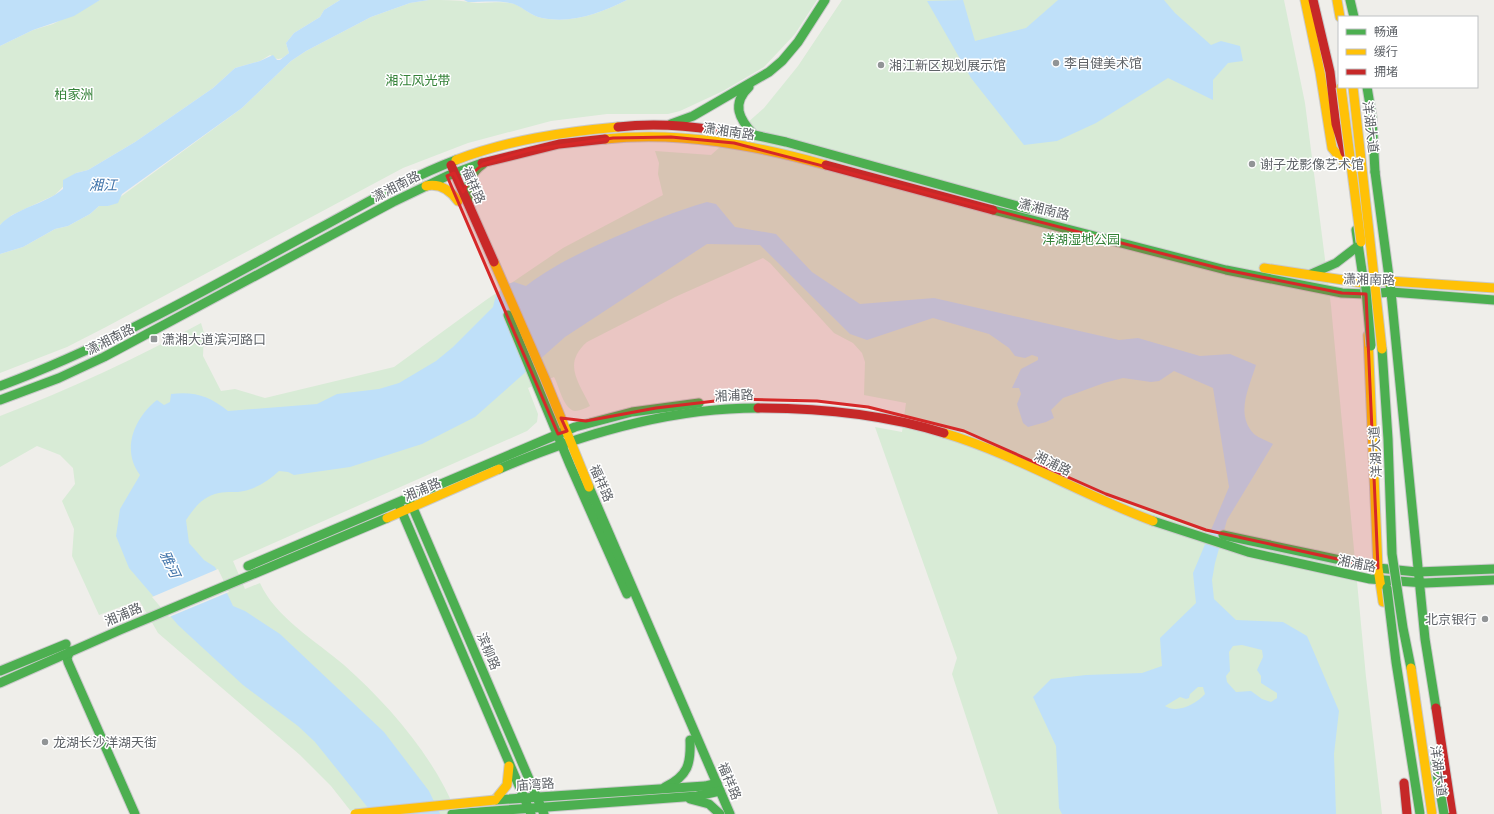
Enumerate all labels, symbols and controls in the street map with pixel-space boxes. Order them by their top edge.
legend [1338,16,1478,88]
text: 畅通 [1374,25,1398,39]
text: 缓行 [1374,45,1398,59]
place label: 李自健美术馆 [1064,56,1142,72]
place label: 湘江新区规划展示馆 [889,58,1006,74]
marker: 李自健美术馆 [1051,58,1061,68]
marker: 湘江新区规划展示馆 [876,60,886,70]
text: 拥堵 [1374,65,1398,79]
park label: 湘江风光带 [385,73,451,89]
park label: 柏家洲 [54,87,94,103]
street label: 洋湖大道 [1359,100,1381,154]
street label: 潇湘南路 [702,120,756,144]
place label: 谢子龙影像艺术馆 [1260,157,1364,173]
marker: 谢子龙影像艺术馆 [1247,159,1257,169]
street label: 福祥路 [458,164,488,206]
street label: 潇湘南路 [370,168,423,206]
water label: 湘江 [89,177,119,194]
street label: 潇湘南路 [1017,196,1071,224]
park label: 洋湖湿地公园 [1042,232,1120,248]
street label: 潇湘南路 [1343,272,1395,288]
street label: 潇湘南路 [84,321,137,359]
place label: 潇湘大道滨河路口 [162,332,266,348]
marker: 潇湘大道滨河路口 [149,334,159,344]
street label: 湘浦路 [714,387,754,405]
street label: 洋湖大道 [1367,426,1385,478]
street label: 湘浦路 [1032,448,1074,480]
street label: 福祥路 [586,462,616,504]
street label: 湘浦路 [401,475,443,505]
water label: 雅河 [156,548,184,583]
street label: 湘浦路 [1336,552,1377,576]
street label: 湘浦路 [102,600,144,630]
place label: 北京银行 [1425,612,1477,628]
marker: 北京银行 [1480,614,1490,624]
street label: 滨柳路 [473,630,503,672]
place label: 龙湖长沙洋湖天街 [53,735,157,751]
marker: 龙湖长沙洋湖天街 [40,737,50,747]
street label: 洋湖大道 [1426,744,1450,798]
street label: 福祥路 [714,760,744,802]
street label: 庙湾路 [515,776,555,794]

